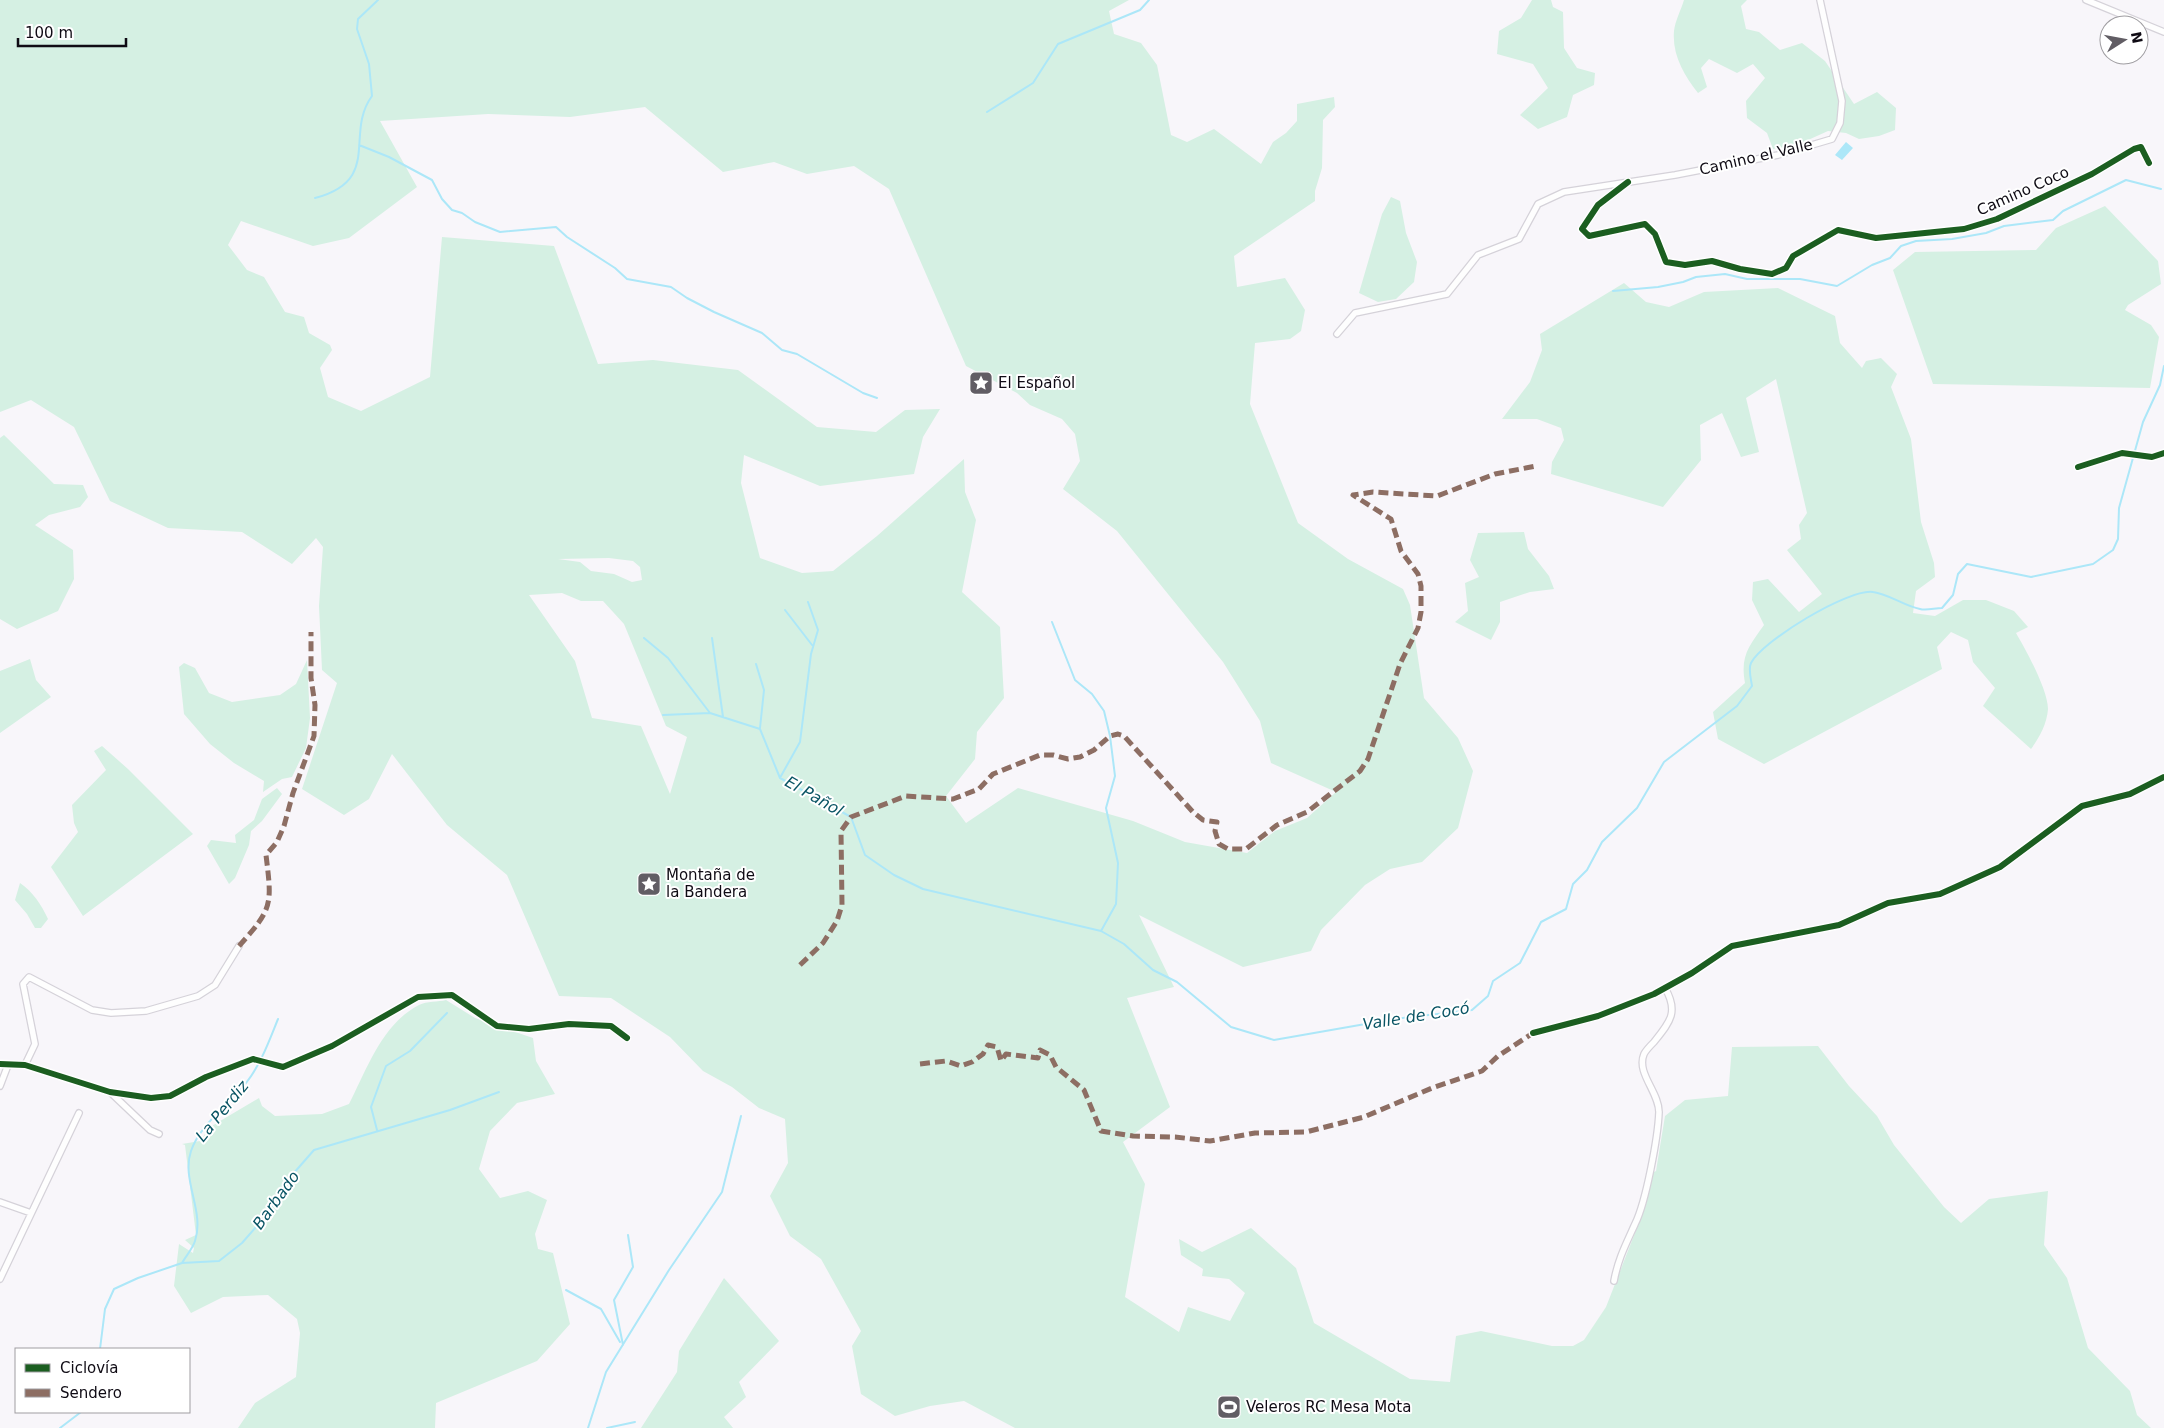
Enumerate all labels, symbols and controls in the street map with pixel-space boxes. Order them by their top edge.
scale bar [18,15,125,47]
north arrow [2099,15,2149,65]
text: 100 m [25,24,73,42]
text: N [2128,30,2146,45]
street label: Camino el Valle [1698,135,1814,179]
street label: Camino Coco [1974,163,2072,219]
place icon: El Español [968,370,994,396]
place label: El Español [998,374,1075,392]
water label: El Pañol [782,772,847,820]
place label: Montaña de la Bandera [666,866,755,901]
place icon: Montaña de la Bandera [636,871,662,897]
water label: Valle de Cocó [1361,998,1471,1034]
water label: La Perdiz [192,1076,253,1145]
water label: Barbado [249,1167,304,1233]
legend [15,1348,190,1413]
text: Ciclovía [60,1359,118,1377]
text: Sendero [60,1384,122,1402]
sports icon: Veleros RC Mesa Mota [1216,1394,1242,1420]
place label: Veleros RC Mesa Mota [1246,1398,1411,1416]

